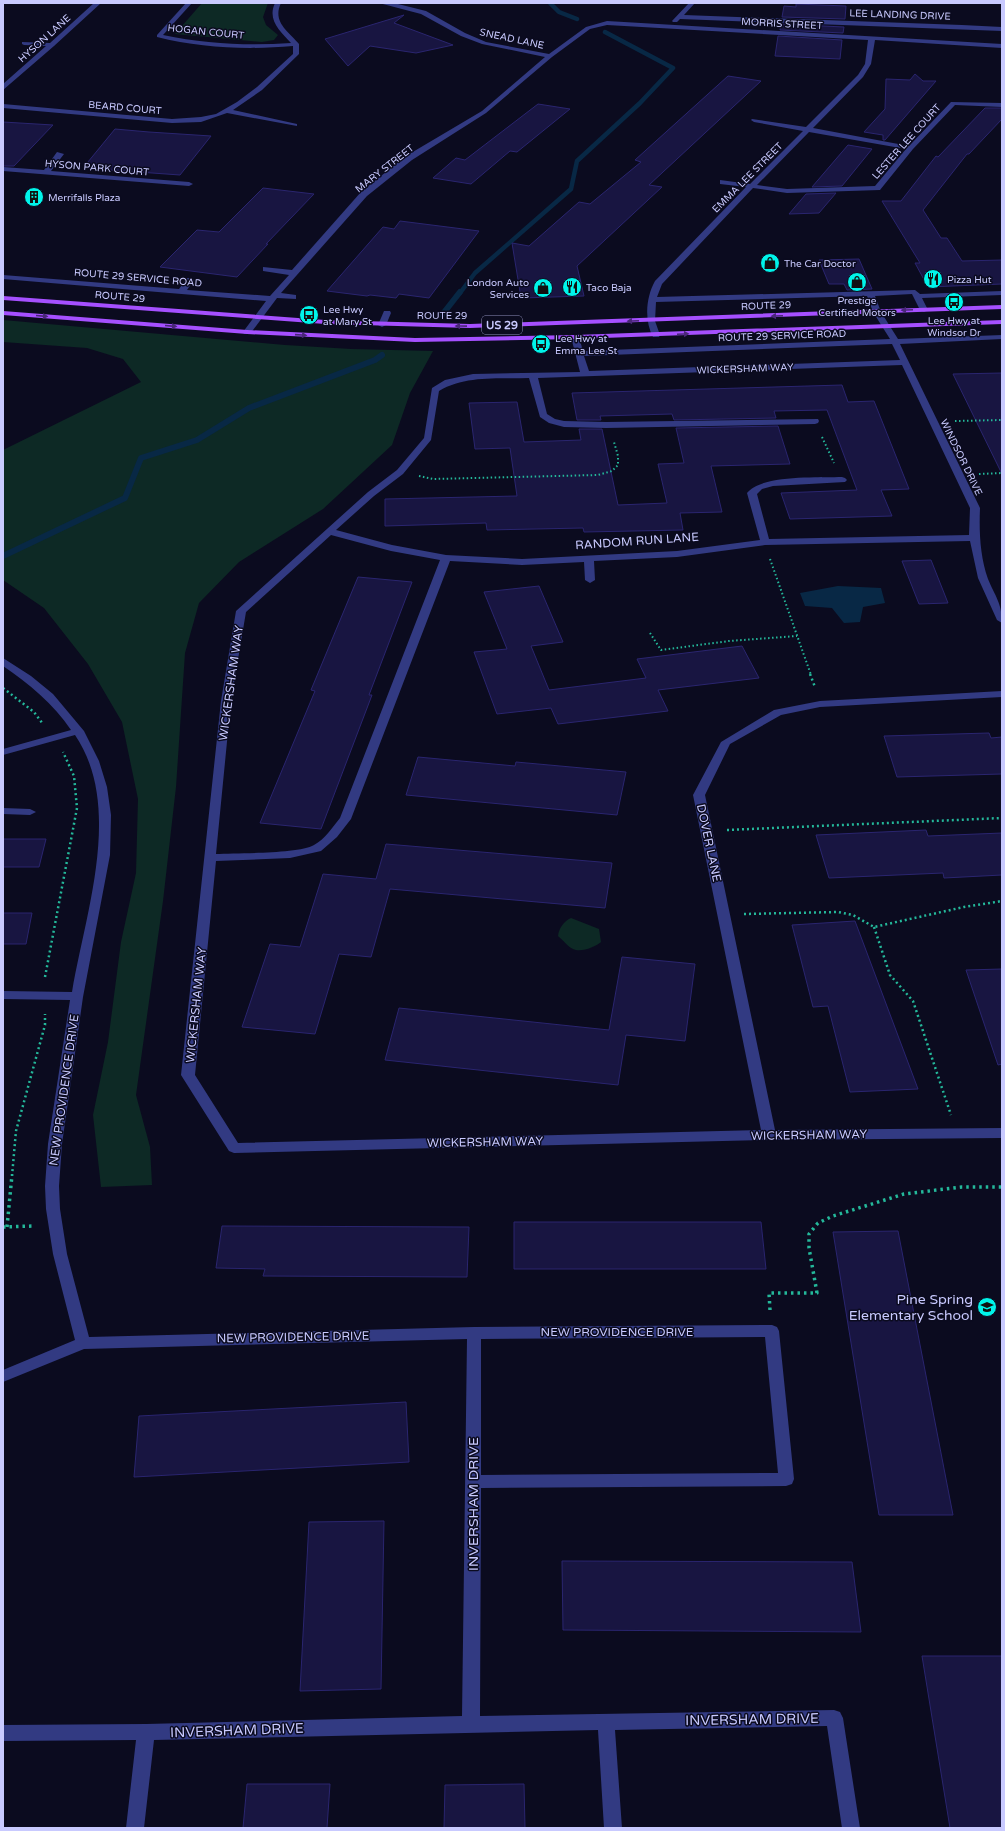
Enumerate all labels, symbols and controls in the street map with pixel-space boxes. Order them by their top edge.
street label: LEE LANDING DRIVE [849,7,951,23]
street label: HYSON LANE [16,12,73,65]
street label: MORRIS STREET [741,16,823,32]
street label: HOGAN COURT [167,22,245,42]
street label: SNEAD LANE [478,26,545,52]
street label: BEARD COURT [88,99,162,117]
street label: LESTER LEE COURT [870,102,944,182]
street label: EMMA LEE STREET [710,140,785,215]
street label: MARY STREET [353,142,416,195]
street label: HYSON PARK COURT [44,157,150,179]
building icon: Merrifalls Plaza [23,186,45,208]
place label: Merrifalls Plaza [48,192,120,204]
shop icon: The Car Doctor [759,252,781,274]
place label: The Car Doctor [784,258,856,270]
street label: ROUTE 29 SERVICE ROAD [73,266,202,290]
restaurant icon: Pizza Hut [922,268,944,290]
shop icon: Prestige Certified Motors [846,271,868,293]
place label: Pizza Hut [947,274,992,286]
restaurant icon: Taco Baja [561,276,583,298]
place label: London Auto Services [467,277,529,301]
shop icon: London Auto Services [532,277,554,299]
place label: Taco Baja [586,282,632,294]
street label: ROUTE 29 [94,289,146,305]
bus stop icon: Lee Hwy at Windsor Dr [943,291,965,313]
place label: Prestige Certified Motors [818,295,896,319]
street label: ROUTE 29 [741,299,791,313]
bus stop icon: Lee Hwy at Mary St [298,304,320,326]
place label: Lee Hwy at Mary St [323,304,372,328]
one-way arrow [901,307,913,314]
street label: ROUTE 29 [417,310,467,322]
one-way arrow [36,312,48,319]
one-way arrow [771,312,783,319]
place label: Lee Hwy at Windsor Dr [927,315,981,339]
road number: US 29 [482,316,522,334]
one-way arrow [626,318,639,324]
one-way arrow [165,322,177,329]
one-way arrow [454,323,467,329]
street label: ROUTE 29 SERVICE ROAD [718,328,846,344]
one-way arrow [677,330,689,337]
one-way arrow [295,332,307,339]
bus stop icon: Lee Hwy at Emma Lee St [530,333,552,355]
place label: Lee Hwy at Emma Lee St [555,333,618,357]
street label: WICKERSHAM WAY [696,361,794,377]
street label: WINDSOR DRIVE [937,417,985,498]
street label: RANDOM RUN LANE [575,530,700,552]
street label: WICKERSHAM WAY [216,624,246,742]
street label: DOVER LANE [694,803,724,884]
street label: WICKERSHAM WAY [183,946,209,1064]
street label: NEW PROVIDENCE DRIVE [46,1013,82,1167]
street label: WICKERSHAM WAY [751,1127,868,1143]
street label: WICKERSHAM WAY [427,1134,544,1150]
place label: Pine Spring Elementary School [849,1291,973,1324]
school or university icon: Pine Spring Elementary School [976,1296,998,1318]
street label: NEW PROVIDENCE DRIVE [541,1325,694,1339]
street label: NEW PROVIDENCE DRIVE [216,1329,370,1345]
street label: INVERSHAM DRIVE [465,1437,482,1571]
street label: INVERSHAM DRIVE [685,1710,819,1729]
street label: INVERSHAM DRIVE [170,1720,304,1741]

